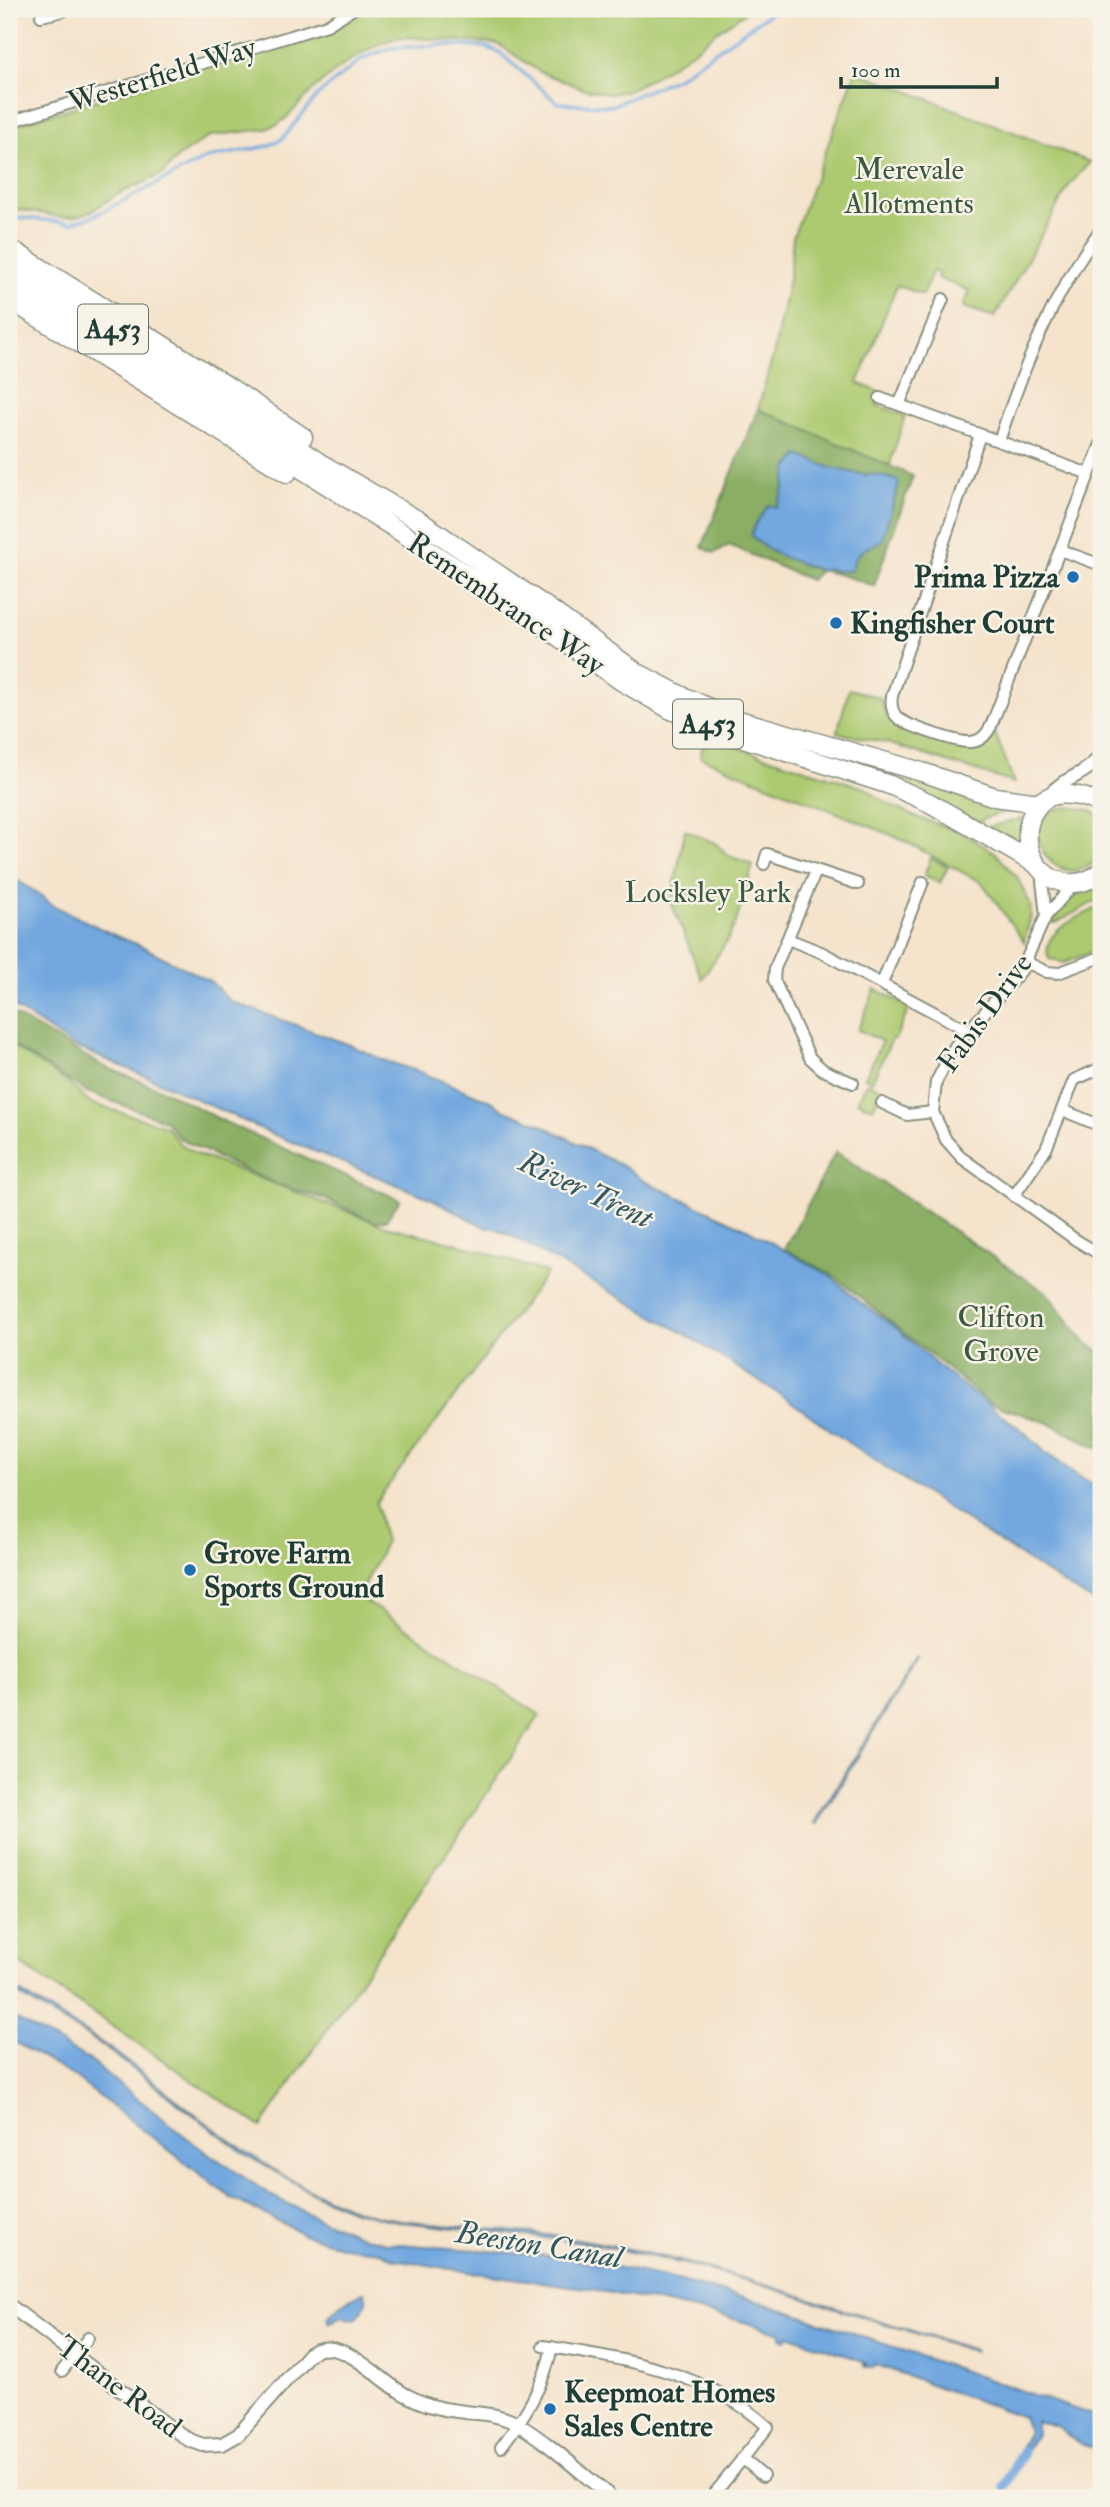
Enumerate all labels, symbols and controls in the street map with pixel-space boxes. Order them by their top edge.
street label: Westerfield Way [62,29,261,121]
scale bar [841,46,996,90]
text: 100 m [851,57,901,84]
park label: Merevale Allotments [843,151,974,222]
road number: A453 [78,304,148,354]
street label: Remembrance Way [400,524,612,684]
place label: Prima Pizza [914,559,1061,596]
marker: Prima Pizza [1065,569,1081,585]
place label: Kingfisher Court [850,605,1055,642]
marker: Kingfisher Court [828,615,844,631]
road number: A453 [673,700,743,748]
park label: Locksley Park [625,874,791,911]
street label: Fabis Drive [929,946,1041,1080]
water label: River Trent [512,1141,661,1239]
park label: Clifton Grove [958,1299,1044,1370]
place label: Grove Farm Sports Ground [204,1535,384,1606]
marker: Grove Farm Sports Ground [182,1562,198,1578]
water label: Beeston Canal [451,2212,627,2278]
street label: Thane Road [49,2328,189,2446]
place label: Keepmoat Homes Sales Centre [564,2374,775,2445]
marker: Keepmoat Homes Sales Centre [542,2401,558,2417]

